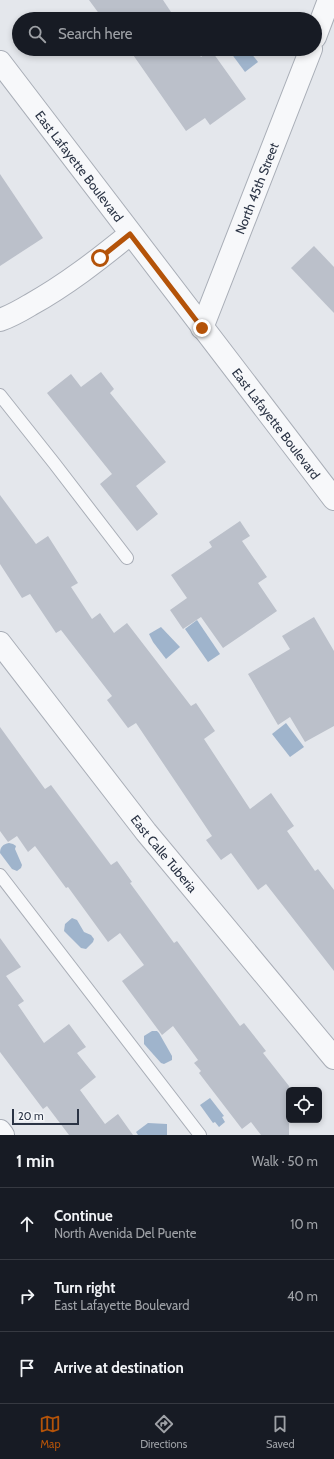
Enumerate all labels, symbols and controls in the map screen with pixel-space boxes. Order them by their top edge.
search box [12,12,322,56]
icon: search [26,23,48,45]
text: Search here [58,25,133,43]
street label: East Lafayette Boulevard [32,107,127,225]
street label: North 45th Street [231,140,282,236]
route start [91,249,109,267]
route end [193,319,211,337]
street label: East Lafayette Boulevard [229,365,324,482]
street label: East Calle Tuberia [128,812,201,896]
map controls [286,1087,322,1123]
button: locate [286,1087,322,1123]
scale bar [12,1107,79,1126]
text: 20 m [18,1109,44,1123]
text: 1 min [16,1151,54,1171]
text: Walk · 50 m [252,1153,318,1169]
text: Continue [54,1207,113,1225]
icon: ahead [16,1213,38,1235]
text: 10 m [290,1216,318,1232]
text: North Avenida Del Puente [54,1225,196,1241]
text: Turn right [54,1279,115,1297]
icon: right [16,1285,38,1307]
text: 40 m [287,1288,318,1304]
text: East Lafayette Boulevard [54,1297,189,1313]
icon: arrive [16,1357,38,1379]
text: Arrive at destination [54,1359,184,1377]
tab: Map [39,1413,61,1451]
tab: Directions [140,1413,187,1451]
tab: Saved [266,1413,295,1451]

